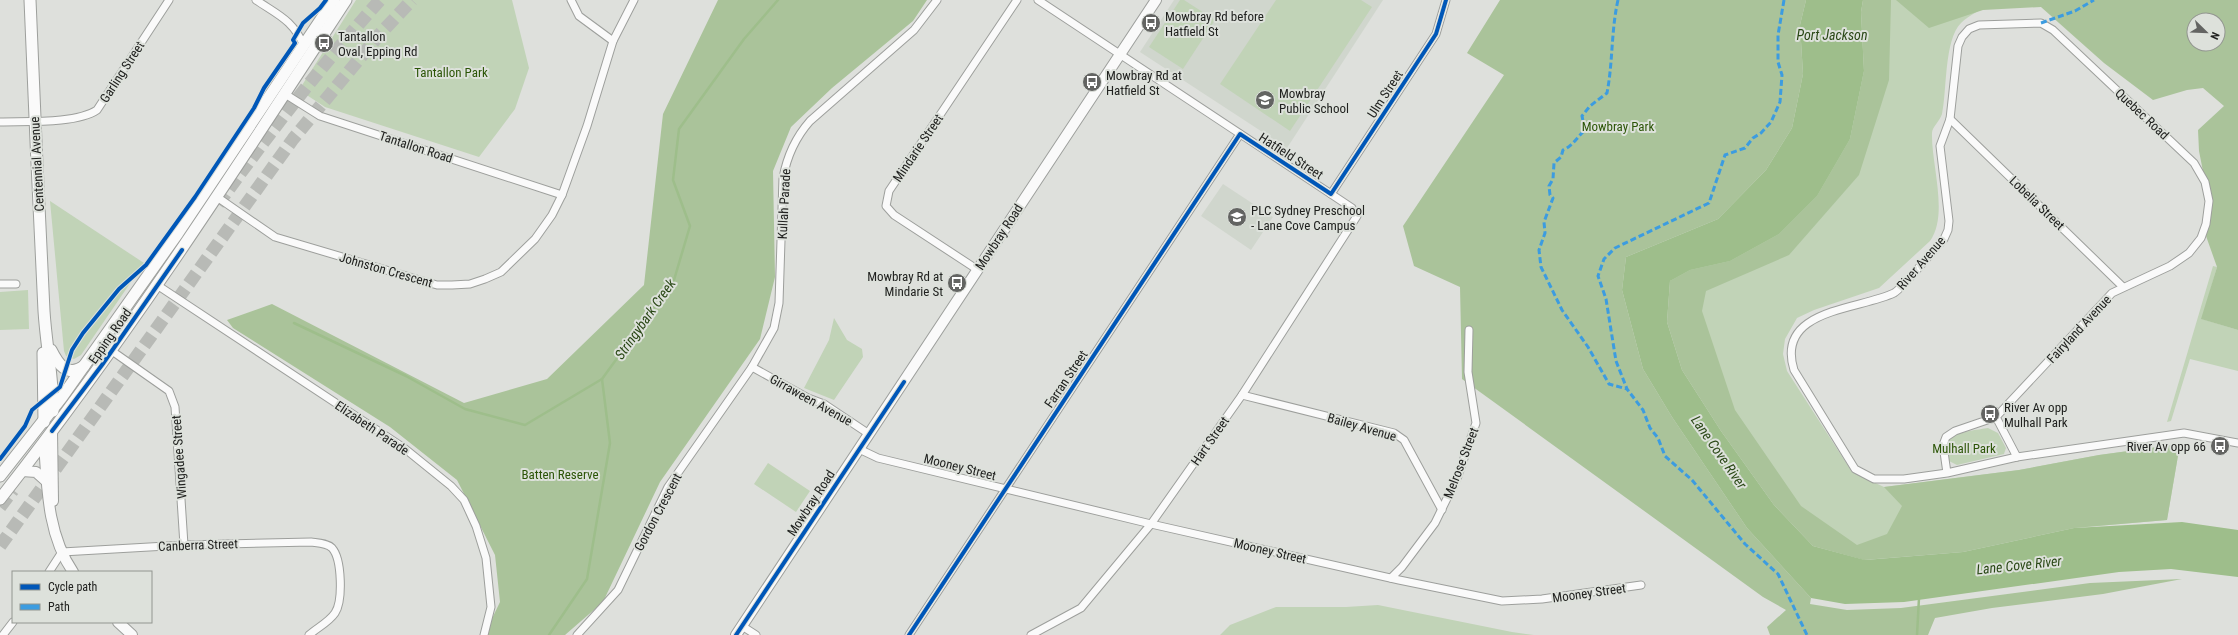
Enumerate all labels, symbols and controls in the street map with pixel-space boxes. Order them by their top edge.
place label: Mowbray Rd before Hatfield St [1165,9,1264,39]
bus stop icon: Mowbray Rd before Hatfield St [1140,12,1162,34]
north arrow [2186,12,2226,52]
water label: Port Jackson [1797,27,1867,43]
place label: Tantallon Oval, Epping Rd [338,29,417,59]
text: N [2207,30,2222,42]
bus stop icon: Tantallon Oval, Epping Rd [313,32,335,54]
street label: Garling Street [97,38,147,105]
park label: Tantallon Park [414,65,488,80]
street label: Ulm Street [1364,67,1406,121]
place label: Mowbray Rd at Hatfield St [1106,68,1182,98]
bus stop icon: Mowbray Rd at Hatfield St [1081,71,1103,93]
street label: Quebec Road [2112,85,2172,143]
place label: Mowbray Public School [1279,86,1349,116]
school or university icon: Mowbray Public School [1254,89,1276,111]
street label: Mindarie Street [890,111,946,185]
street label: Centennial Avenue [27,116,47,212]
park label: Mowbray Park [1582,119,1654,134]
street label: Tantallon Road [377,128,455,166]
street label: Hatfield Street [1256,130,1326,182]
street label: Kullah Parade [775,168,793,240]
street label: Lobelia Street [2006,173,2068,233]
street label: Mowbray Road [972,201,1026,273]
place label: PLC Sydney Preschool - Lane Cove Campus [1251,203,1365,233]
school or university icon: PLC Sydney Preschool - Lane Cove Campus [1226,206,1248,228]
street label: River Avenue [1894,233,1948,293]
street label: Johnston Crescent [338,250,434,291]
place label: Mowbray Rd at Mindarie St [867,269,943,299]
bus stop icon: Mowbray Rd at Mindarie St [946,272,968,294]
water label: Stringybark Creek [611,275,679,362]
street label: Fairyland Avenue [2044,292,2114,366]
street label: Epping Road [85,305,135,367]
street label: Farran Street [1041,347,1091,411]
street label: Girraween Avenue [767,371,855,429]
street label: Elizabeth Parade [332,398,412,458]
place label: River Av opp Mulhall Park [2004,400,2068,430]
bus stop icon: River Av opp Mulhall Park [1979,403,2001,425]
street label: Bailey Avenue [1326,410,1398,444]
water label: Lane Cove River [1688,412,1751,492]
street label: Wingadee Street [169,414,189,499]
street label: Hart Street [1188,414,1232,468]
street label: Melrose Street [1441,425,1481,501]
bus stop icon: River Av opp 66 [2209,435,2231,457]
place label: River Av opp 66 [2127,439,2206,454]
park label: Mulhall Park [1932,441,1996,456]
street label: Mooney Street [922,451,998,483]
park label: Batten Reserve [521,467,599,482]
street label: Mowbray Road [784,467,838,539]
street label: Gordon Crescent [631,470,685,553]
street label: Mooney Street [1232,535,1308,567]
street label: Canberra Street [158,536,238,554]
water label: Lane Cove River [1976,552,2063,577]
legend [12,571,152,623]
text: Cycle path [48,580,98,594]
street label: Mooney Street [1551,580,1627,606]
text: Path [48,600,70,614]

